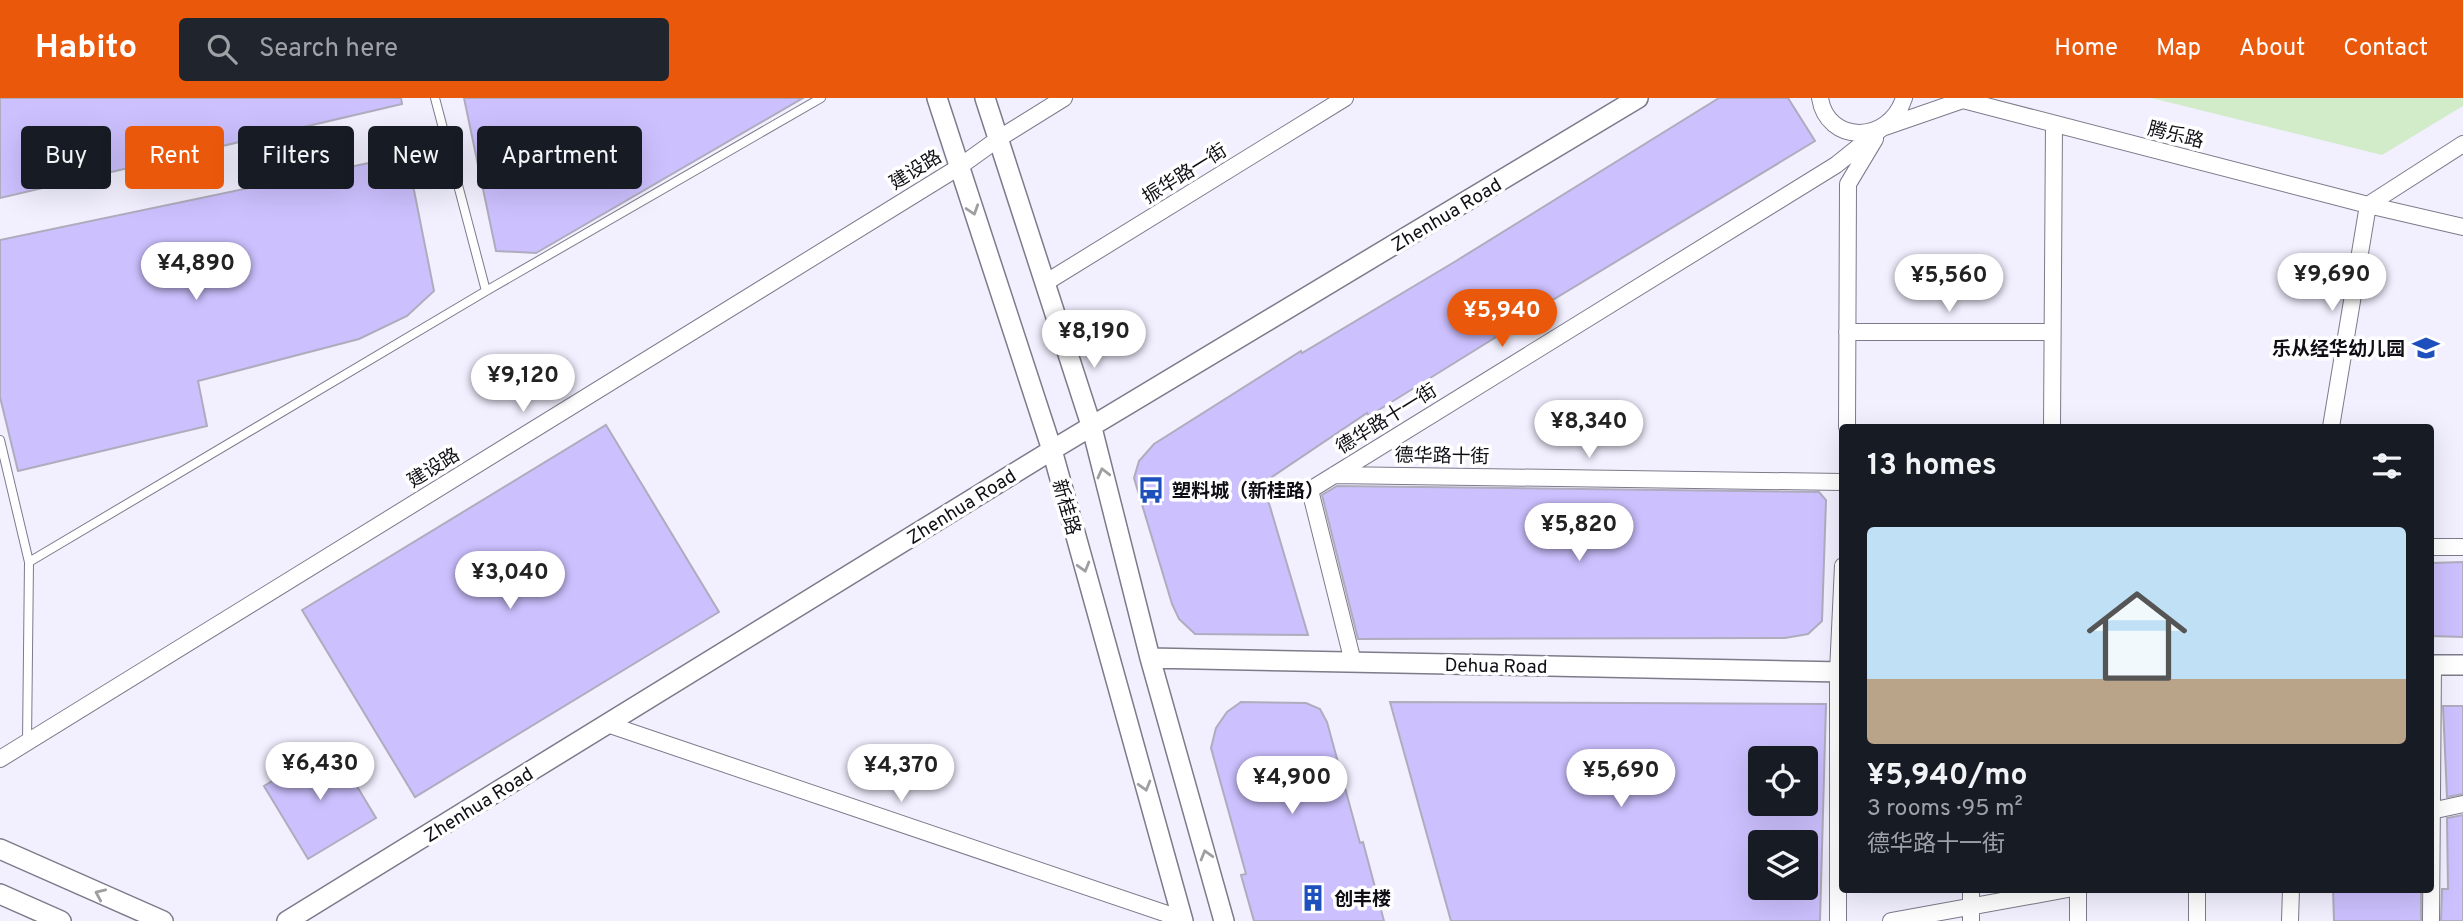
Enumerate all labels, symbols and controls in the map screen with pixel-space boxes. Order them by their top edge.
search box [179,18,669,81]
text: Habito [35,28,137,70]
icon: search [203,30,241,68]
text: Search here [259,33,398,66]
text: Home [2054,34,2118,64]
text: Map [2156,34,2201,64]
text: About [2239,34,2305,64]
text: Contact [2343,34,2428,64]
street label: 腾乐路 [2145,117,2206,154]
chip: Buy [21,126,111,189]
chip: Rent [125,126,224,189]
chip: Filters [238,126,354,189]
chip: New [368,126,463,189]
chip: Apartment [477,126,642,189]
street label: 振华路一街 [1138,139,1232,210]
street label: 建设路 [886,145,947,196]
street label: Zhenhua Road [1388,173,1507,258]
one-way arrow [964,203,979,215]
pin: ¥4,890 [139,242,253,302]
text: ¥4,890 [157,250,235,279]
pin: ¥5,560 [1892,254,2006,314]
pin: ¥9,690 [2275,254,2389,313]
text: ¥9,690 [2293,261,2371,290]
text: ¥5,560 [1910,262,1988,291]
pin: ¥5,940 [1445,289,1559,349]
text: ¥5,940 [1463,297,1541,326]
pin: ¥8,190 [1037,310,1151,370]
text: ¥8,190 [1058,318,1130,347]
school or university icon: 乐从经华幼儿园 [2411,333,2441,363]
place label: 乐从经华幼儿园 [2272,338,2405,362]
pin: ¥9,120 [466,354,580,414]
text: ¥9,120 [487,362,559,391]
street label: 德华路十一街 [1332,379,1442,460]
pin: ¥8,340 [1532,400,1646,460]
text: ¥8,340 [1550,408,1628,437]
street label: 建设路 [404,443,465,494]
street label: 德华路十街 [1394,444,1490,470]
icon: filters [2368,447,2406,485]
text: 13 homes [1867,448,1997,485]
street label: Zhenhua Road [903,465,1021,551]
one-way arrow [1097,467,1111,479]
bus stop icon: 塑料城（新桂路） [1136,475,1166,505]
street label: 新桂路 [1046,477,1084,538]
place label: 塑料城（新桂路） [1172,480,1324,504]
pin: ¥5,820 [1522,504,1636,563]
text: ¥5,820 [1541,511,1617,540]
pin: ¥3,040 [453,552,567,611]
text: ¥3,040 [471,559,549,588]
one-way arrow [1076,561,1090,573]
icon: home [2074,573,2200,699]
street label: Dehua Road [1444,654,1548,680]
pin: ¥6,430 [263,742,377,802]
pin: ¥4,370 [844,744,958,804]
map controls [1748,746,1818,900]
button: locate [1748,746,1818,816]
text: ¥6,430 [281,750,359,779]
pin: ¥5,690 [1564,750,1678,809]
text: ¥4,370 [863,752,939,781]
pin: ¥4,900 [1235,756,1349,816]
text: ¥5,690 [1582,757,1660,786]
text: ¥5,940/mo [1867,758,2028,795]
street label: Zhenhua Road [420,763,538,849]
text: ¥4,900 [1253,764,1331,793]
one-way arrow [1137,780,1152,792]
text: 3 rooms · 95 m² [1867,795,2023,824]
button: layers [1748,830,1818,900]
text: 德华路十一街 [1867,831,2005,860]
one-way arrow [1200,850,1214,862]
building icon: 创丰楼 [1298,883,1328,913]
one-way arrow [95,888,107,902]
place label: 创丰楼 [1334,888,1391,912]

